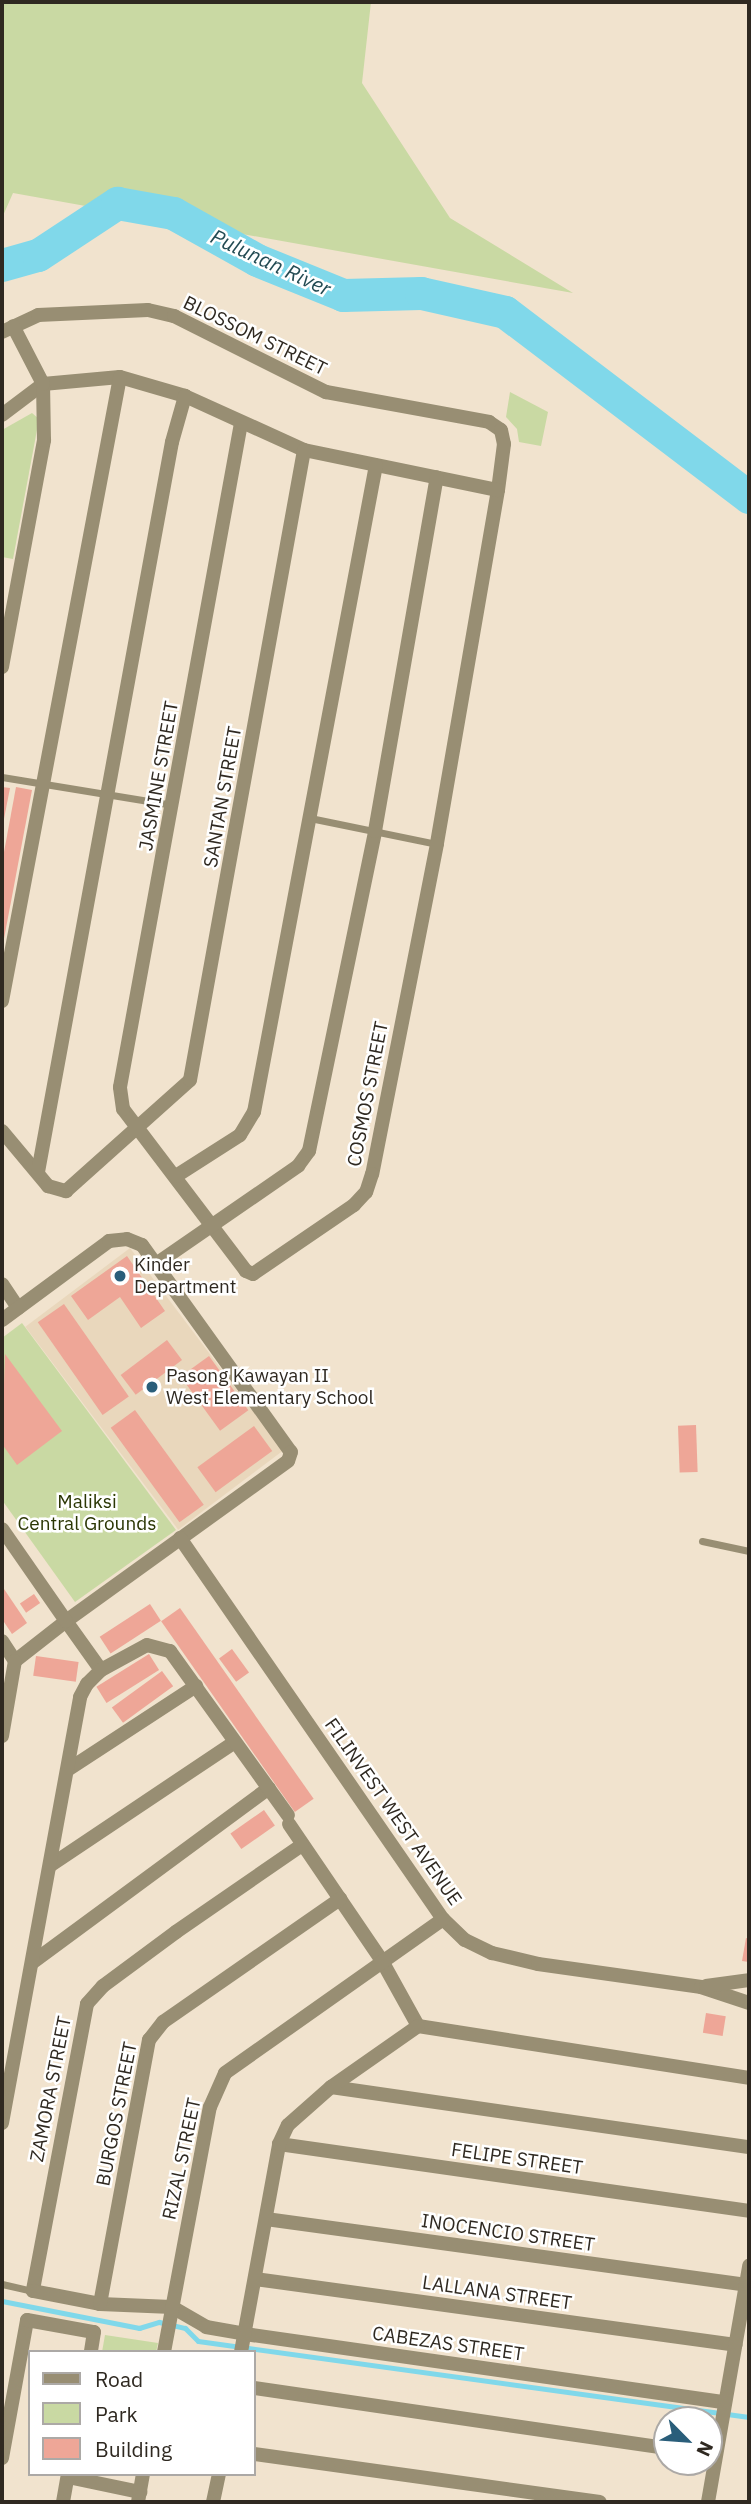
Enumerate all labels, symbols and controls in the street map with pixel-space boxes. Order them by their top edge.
water label: Pulunan River [207,223,335,301]
street label: BLOSSOM STREET [179,291,331,381]
street label: JASMINE STREET [135,699,183,853]
street label: SANTAN STREET [199,724,247,870]
street label: COSMOS STREET [343,1020,393,1168]
place label: Kinder Department [134,1254,237,1298]
marker: Kinder Department [112,1268,128,1284]
place label: Pasong Kawayan II West Elementary School [166,1365,374,1409]
marker: Pasong Kawayan II West Elementary School [144,1379,160,1395]
park label: Maliksi Central Grounds [18,1491,156,1535]
street label: FILINVEST WEST AVENUE [320,1714,466,1910]
street label: ZAMORA STREET [26,2014,76,2164]
street label: BURGOS STREET [92,2040,142,2188]
street label: RIZAL STREET [158,2096,206,2222]
street label: FELIPE STREET [450,2138,584,2180]
street label: INOCENCIO STREET [420,2210,596,2256]
street label: LALLANA STREET [421,2271,573,2315]
street label: CABEZAS STREET [371,2322,525,2366]
legend [28,2350,256,2476]
text: Road [95,2365,143,2393]
text: Park [95,2400,138,2428]
north arrow [653,2406,723,2476]
text: Building [95,2435,172,2463]
text: N [691,2438,719,2460]

